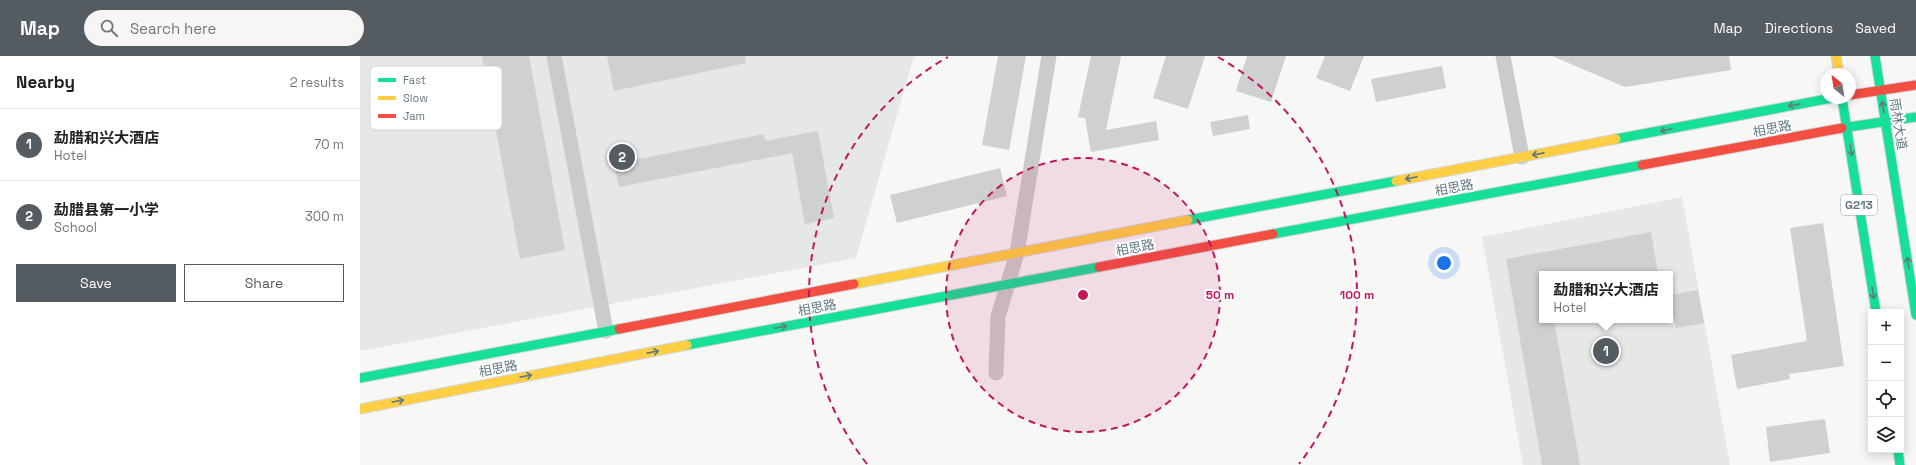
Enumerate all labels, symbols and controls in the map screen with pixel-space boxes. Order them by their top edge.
search box [84,10,364,46]
text: Map [20,16,60,41]
icon: search [98,17,120,39]
text: Search here [130,19,216,38]
text: Map [1713,19,1743,37]
text: Directions [1765,19,1833,37]
text: Saved [1855,19,1896,37]
legend [370,66,502,130]
north arrow [1820,68,1856,104]
text: Nearby [16,71,75,93]
text: Fast [403,73,426,87]
text: 2 results [290,74,344,91]
text: Slow [403,91,428,105]
street label: 雨林大道 [1886,97,1911,151]
one-way arrow [1879,101,1887,114]
one-way arrow [1788,102,1801,110]
text: Jam [403,109,425,123]
street label: 相思路 [1751,116,1793,141]
one-way arrow [1660,126,1673,134]
text: 勐腊和兴大酒店 [54,128,159,147]
text: 1 [26,136,32,153]
text: 70 m [314,136,344,153]
pin: 2 [609,142,635,172]
one-way arrow [1847,143,1855,156]
text: Hotel [54,147,87,164]
one-way arrow [1532,150,1545,158]
one-way arrow [1405,175,1418,183]
street label: 相思路 [1433,175,1475,200]
road number: G213 [1841,195,1877,215]
text: 勐腊县第一小学 [54,200,159,219]
text: 2 [25,208,33,225]
text: 300 m [305,208,344,225]
text: School [54,219,97,236]
street label: 相思路 [1114,235,1156,260]
your location [1434,253,1454,273]
one-way arrow [1904,257,1912,270]
button: Save [16,264,176,302]
button: Share [184,264,344,302]
popup [1539,271,1673,323]
text: 勐腊和兴大酒店 [1553,280,1659,299]
one-way arrow [1869,286,1877,299]
text: 50 m [1206,287,1234,303]
text: 100 m [1340,287,1374,303]
centre of rings [1076,288,1090,302]
street label: 相思路 [796,295,838,320]
text: Hotel [1553,299,1586,316]
map controls [1868,309,1904,453]
button: + [1868,309,1904,345]
one-way arrow [774,323,787,331]
pin: 1 [1593,336,1619,366]
button: − [1868,345,1904,381]
one-way arrow [647,347,660,355]
street label: 相思路 [477,356,519,381]
one-way arrow [519,372,532,380]
button: locate [1868,381,1904,417]
one-way arrow [391,397,404,405]
button: layers [1868,417,1904,453]

